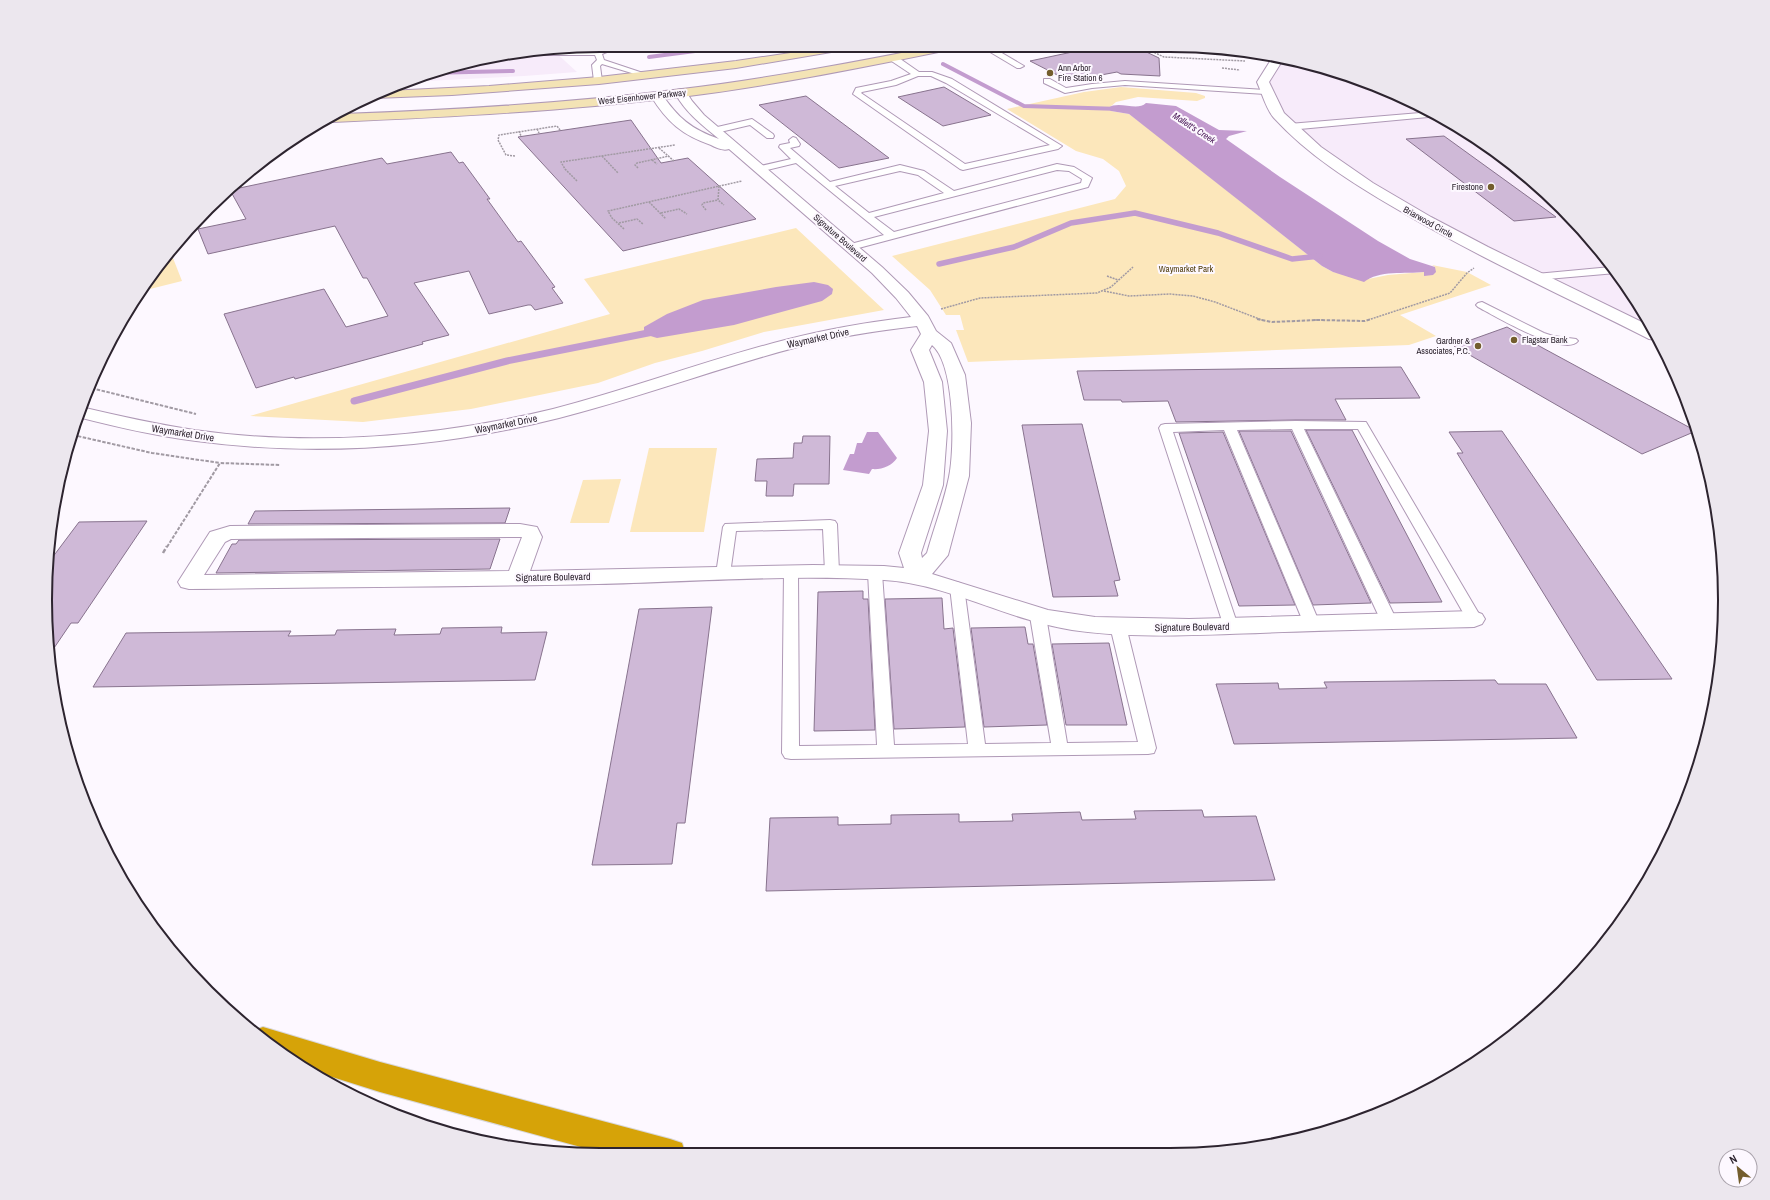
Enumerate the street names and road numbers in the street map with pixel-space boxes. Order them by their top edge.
street label: West Eisenhower Parkway [598,86,687,108]
street label: Briarwood Circle [1401,203,1455,241]
street label: Signature Boulevard [811,211,869,265]
street label: Waymarket Drive [786,325,851,351]
street label: Waymarket Drive [474,412,539,436]
street label: Waymarket Drive [151,422,216,444]
street label: Signature Boulevard [516,570,590,584]
street label: Signature Boulevard [1155,620,1229,634]

